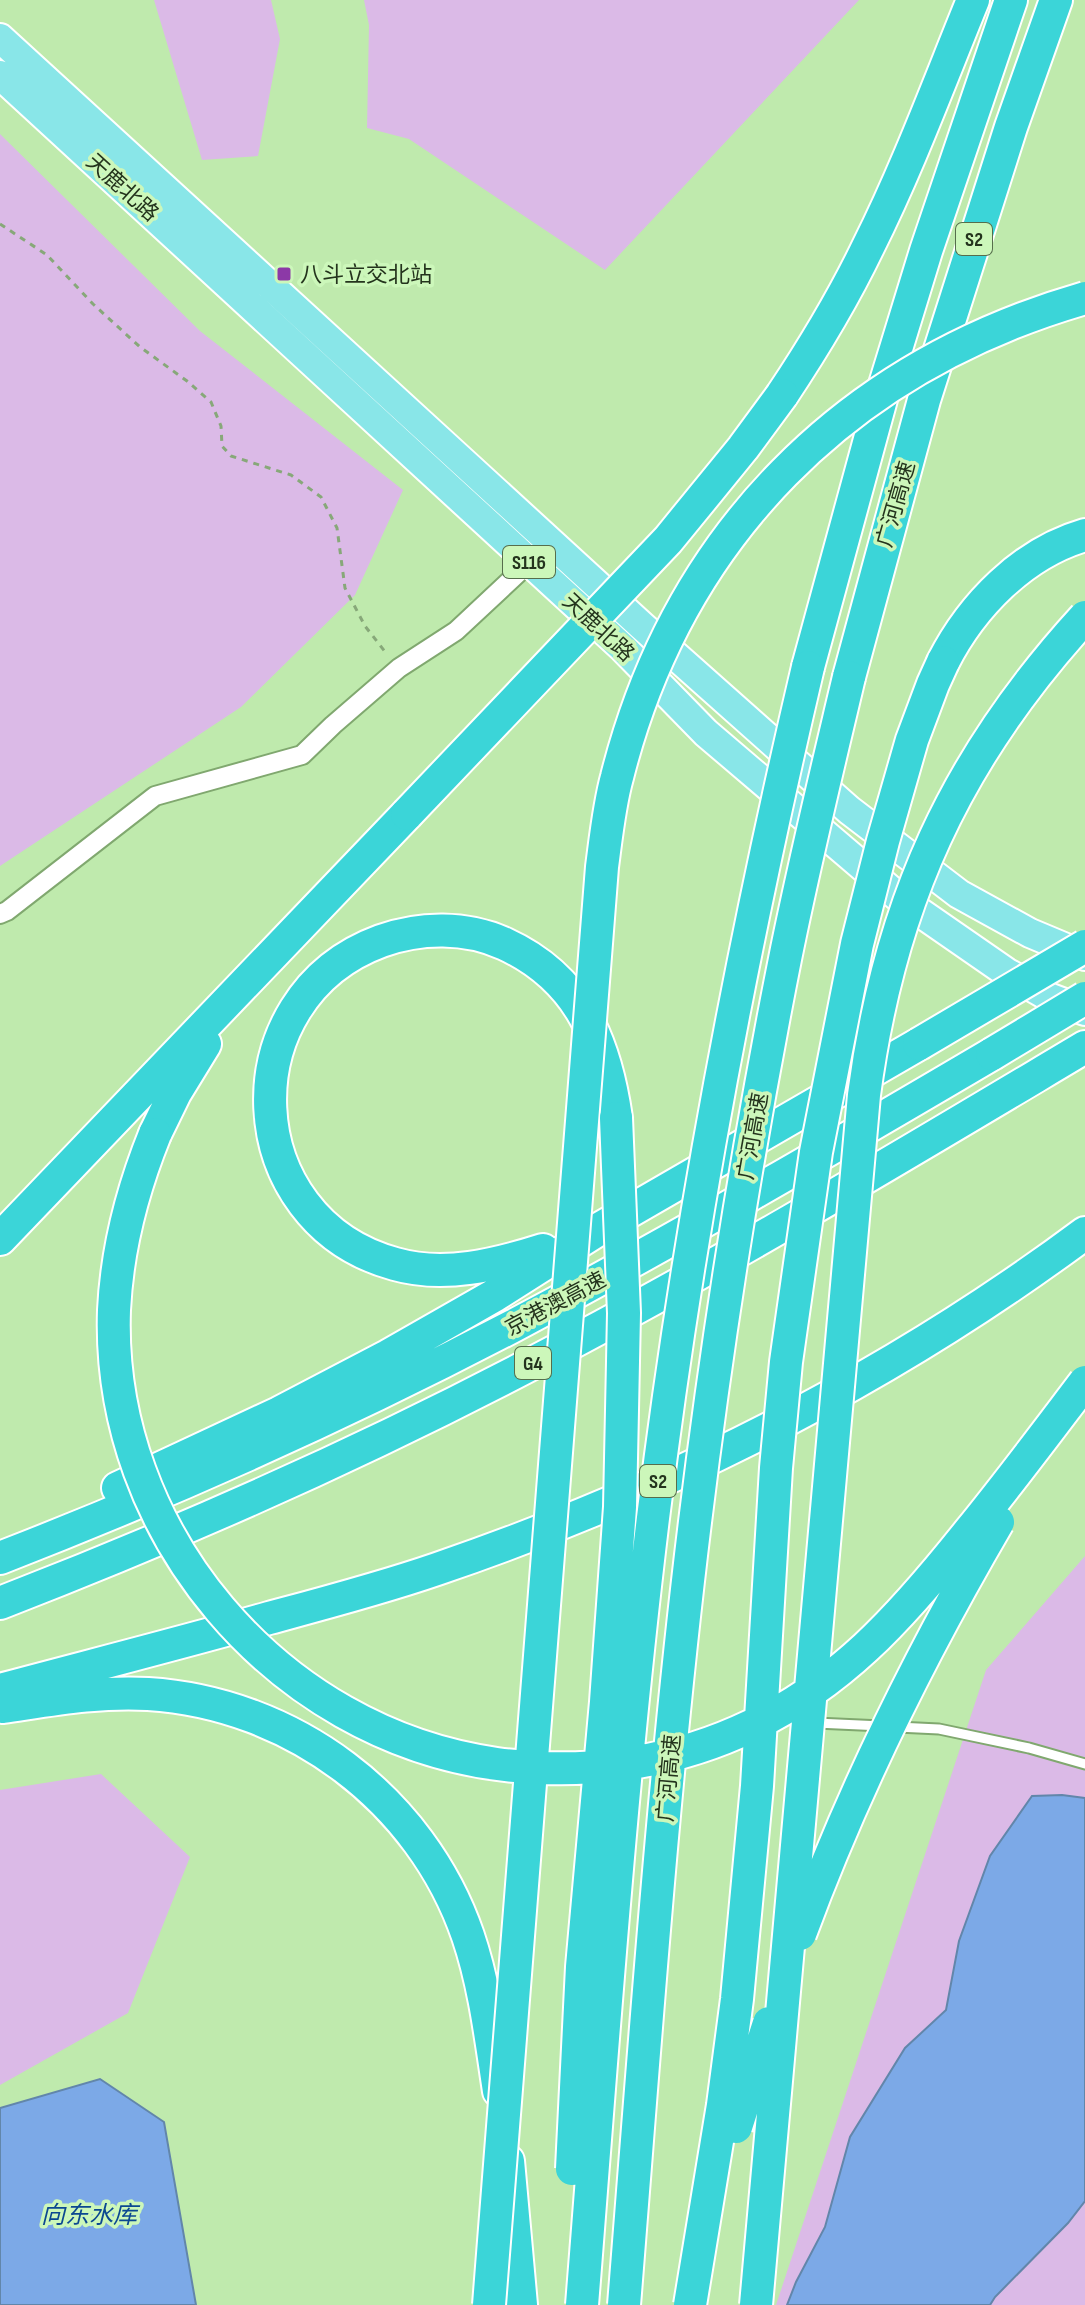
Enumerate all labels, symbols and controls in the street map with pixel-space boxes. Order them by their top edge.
street label: 天鹿北路 [80,149,164,228]
road number: S2 [956,223,992,255]
place label: 八斗立交北站 [300,262,432,289]
marker: 八斗立交北站 [275,265,293,283]
street label: 广河高速 [871,458,922,550]
road number: S116 [503,546,555,578]
street label: 天鹿北路 [557,588,639,668]
street label: 广河高速 [733,1091,774,1182]
street label: 京港澳高速 [501,1267,611,1342]
road number: G4 [515,1347,551,1379]
road number: S2 [640,1465,676,1497]
street label: 广河高速 [652,1733,687,1823]
water label: 向东水库 [41,2201,141,2230]

